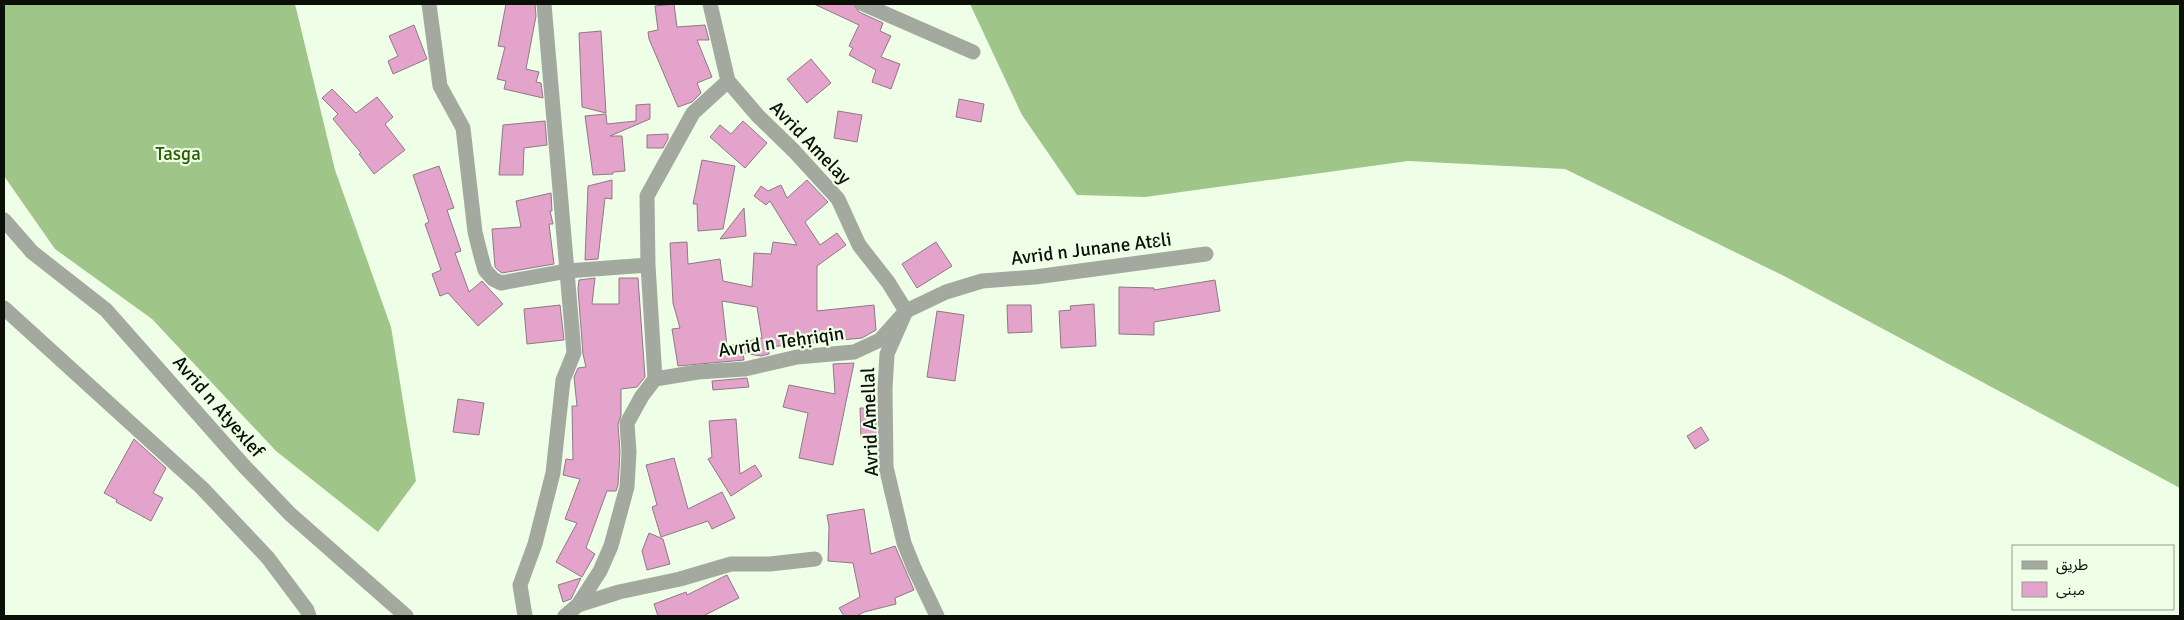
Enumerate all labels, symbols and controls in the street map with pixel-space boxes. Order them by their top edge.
street label: Avrid Amelay [765,96,856,190]
park label: Tasga [155,142,201,166]
street label: Avrid n Junane Atɛli [1010,227,1173,271]
street label: Avrid n Teḥṛiqin [717,321,846,363]
street label: Avrid n Atyexlef [167,351,270,464]
street label: Avrid Amellal [856,367,884,477]
legend [2012,545,2174,610]
text: طريق [2056,556,2088,575]
text: مبنى [2056,581,2085,599]

